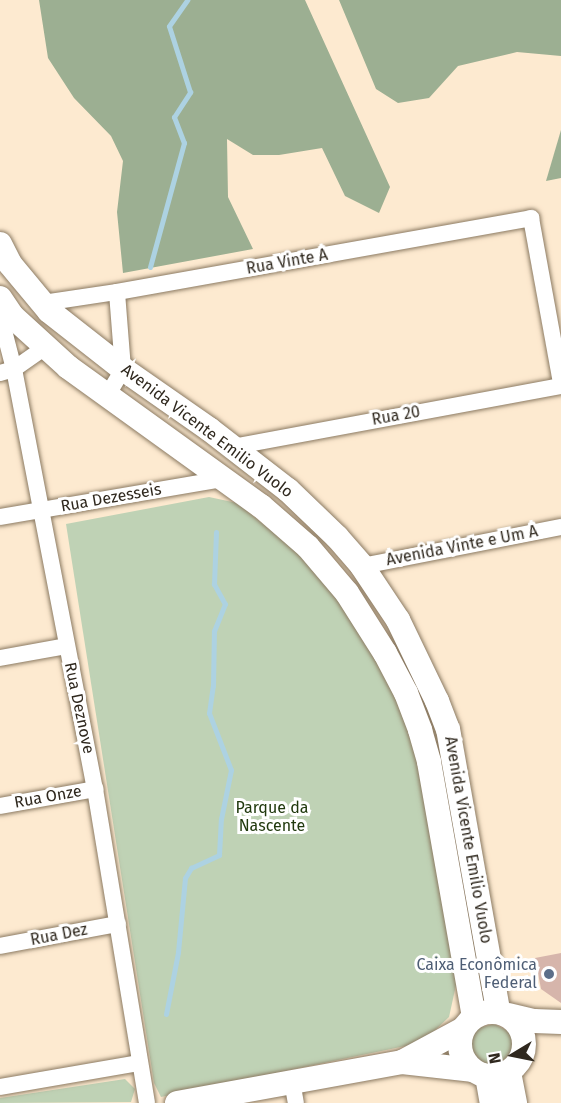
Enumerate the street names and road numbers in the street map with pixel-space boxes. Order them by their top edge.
street label: Rua Vinte A [245,245,329,279]
street label: Avenida Vicente Emilio Vuolo [117,360,297,502]
street label: Rua 20 [370,402,422,430]
street label: Rua Dezesseis [59,480,163,516]
street label: Avenida Vinte e Um A [385,522,539,570]
street label: Rua Deznove [60,661,98,755]
street label: Avenida Vicente Emilio Vuolo [440,735,496,945]
street label: Rua Onze [13,782,83,812]
street label: Rua Dez [29,920,89,950]

